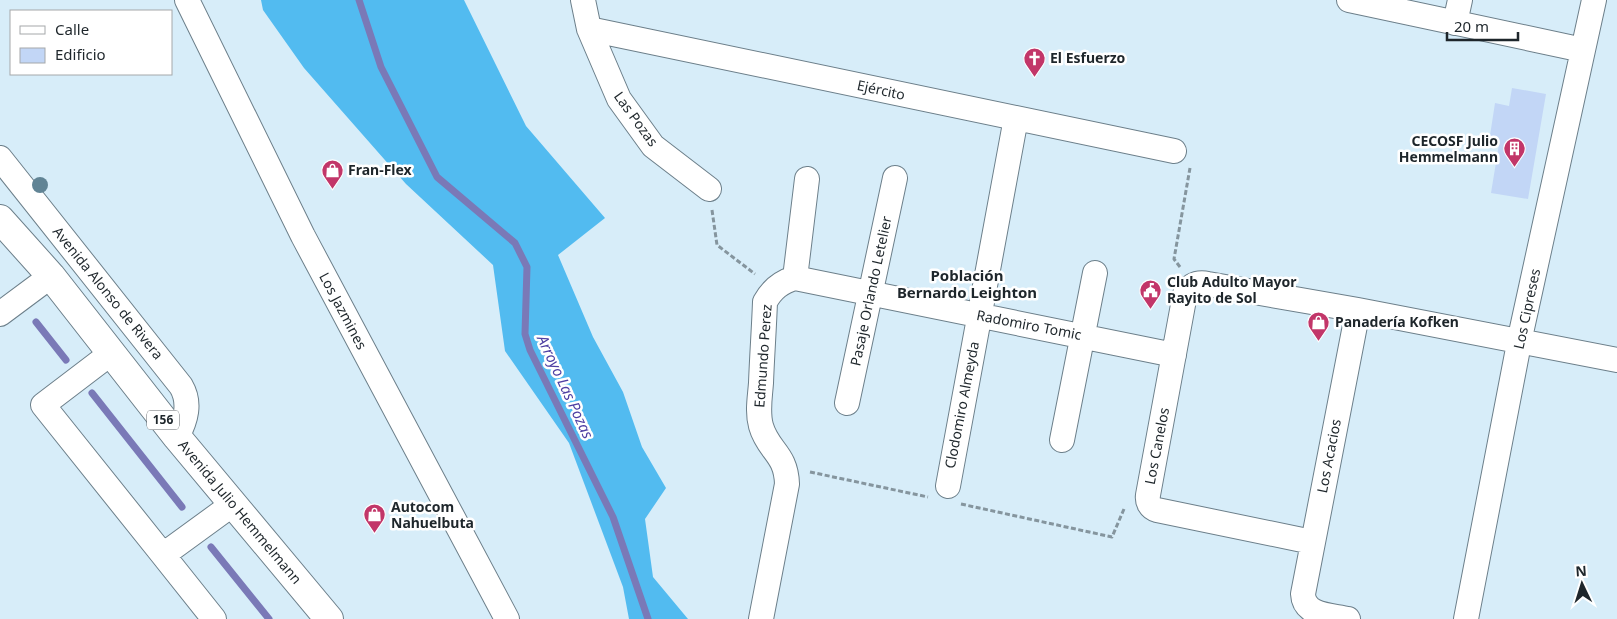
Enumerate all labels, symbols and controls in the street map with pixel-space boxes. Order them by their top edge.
legend [10,10,172,75]
scale bar [1447,10,1518,42]
text: 20 m [1454,16,1489,36]
text: Calle [55,19,89,39]
text: Edificio [55,44,106,64]
church icon: El Esfuerzo [1022,46,1046,77]
place label: El Esfuerzo [1050,48,1126,67]
street label: Ejército [855,75,907,104]
street label: Las Pozas [610,87,663,150]
place label: CECOSF Julio Hemmelmann [1399,131,1498,166]
building icon: CECOSF Julio Hemmelmann [1502,137,1526,168]
shop icon: Fran-Flex [320,158,344,189]
place label: Fran-Flex [348,160,413,179]
street label: Pasaje Orlando Letelier [845,214,896,368]
street label: Avenida Alonso de Rivera [49,222,168,363]
district label: Población Bernardo Leighton [897,265,1037,302]
street label: Los Cipreses [1509,267,1544,351]
street label: Los Jazmines [315,269,372,353]
place label: Club Adulto Mayor Rayito de Sol [1167,272,1297,307]
public building icon: Club Adulto Mayor Rayito de Sol [1139,278,1163,309]
street label: Edmundo Perez [749,303,776,408]
street label: Radomiro Tomic [975,305,1084,344]
shop icon: Panadería Kofken [1307,310,1331,341]
place label: Panadería Kofken [1335,312,1459,331]
water label: Arroyo Las Pozas [533,331,599,442]
street label: Clodomiro Almeyda [940,340,983,470]
street label: Los Canelos [1140,405,1173,486]
road number: 156 [147,410,179,430]
street label: Los Acacios [1312,417,1345,495]
street label: Avenida Julio Hemmelmann [175,436,306,588]
place label: Autocom Nahuelbuta [391,497,474,532]
shop icon: Autocom Nahuelbuta [363,503,387,534]
north arrow [1557,559,1607,609]
text: N [1575,561,1587,580]

